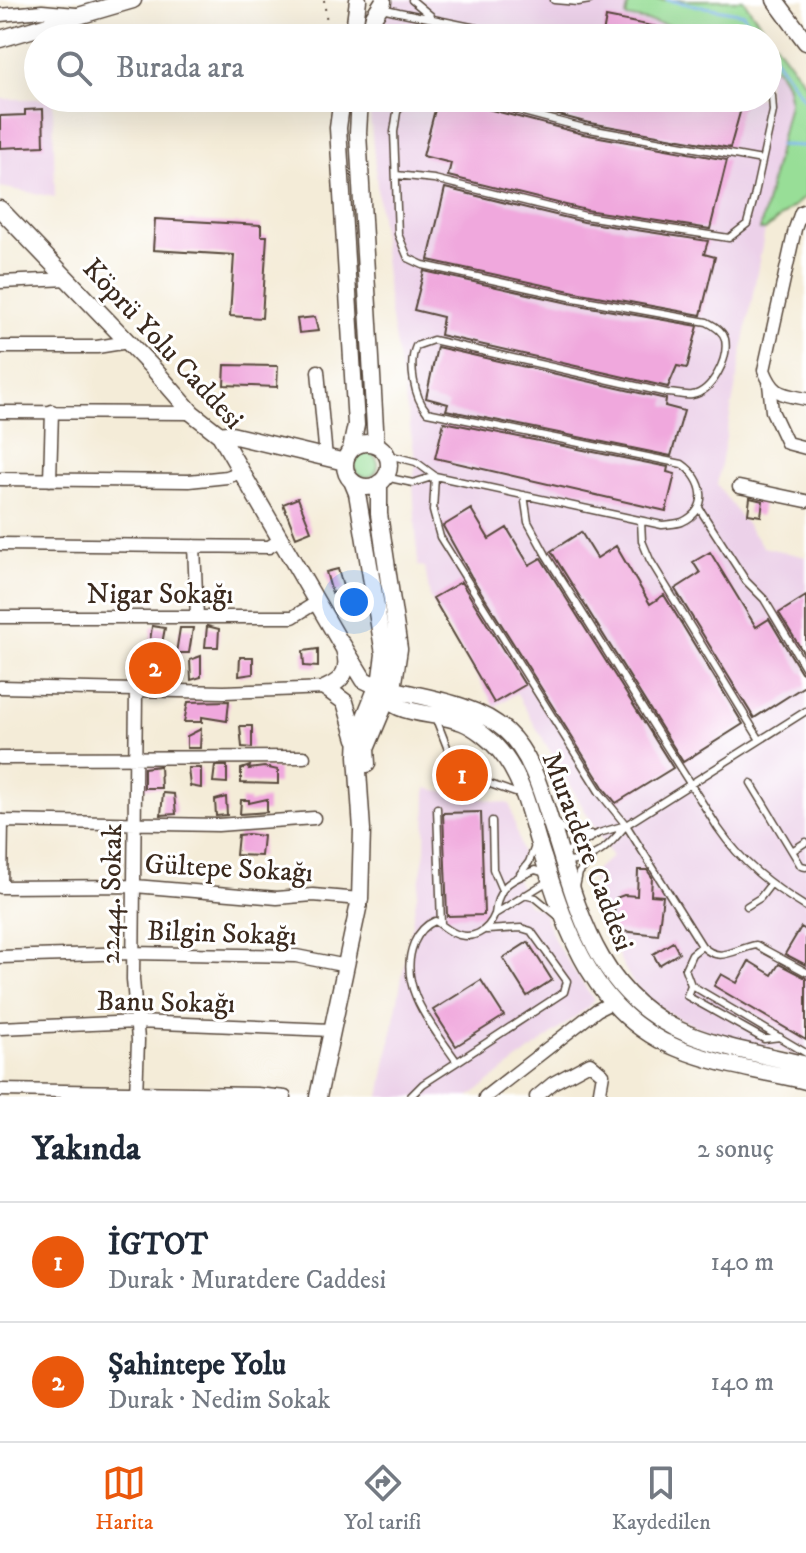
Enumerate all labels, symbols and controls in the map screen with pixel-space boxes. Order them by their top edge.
search box [24,24,782,112]
icon: search [52,46,96,90]
text: Burada ara [116,50,244,87]
street label: Köprü Yolu Caddesi [75,251,251,437]
street label: Nigar Sokağı [87,577,233,612]
your location [334,582,374,622]
pin: 2 [129,638,181,698]
pin: 1 [436,745,488,805]
street label: Muratdere Caddesi [534,747,642,956]
street label: 2244. Sokak [93,823,130,965]
street label: Gültepe Sokağı [144,847,314,890]
street label: Bilgin Sokağı [147,913,297,954]
street label: Banu Sokağı [96,984,236,1021]
text: Yakında [32,1128,140,1170]
text: 2 sonuç [697,1133,774,1166]
text: İGTOT [108,1227,208,1264]
text: 1 [53,1246,63,1279]
text: 140 m [710,1246,774,1279]
text: Durak · Muratdere Caddesi [108,1264,386,1297]
text: Şahintepe Yolu [108,1347,286,1384]
text: 2 [52,1366,64,1399]
text: 140 m [710,1366,774,1399]
text: Durak · Nedim Sokak [108,1384,330,1417]
tab: Harita [95,1461,153,1536]
tab: Yol tarifi [344,1461,421,1536]
tab: Kaydedilen [612,1461,711,1536]

